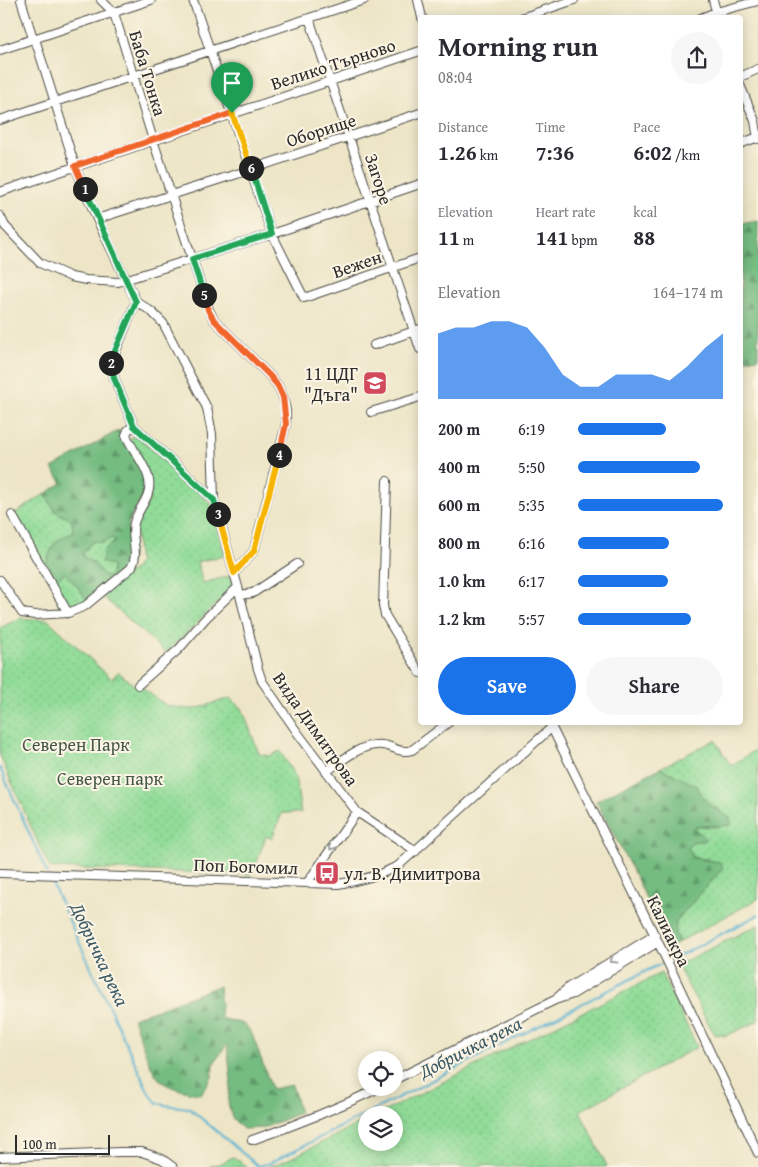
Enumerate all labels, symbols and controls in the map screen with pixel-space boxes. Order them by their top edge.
text: Morning run [438,25,598,66]
street label: Баба Тонка [122,27,174,120]
street label: Велико Търново [267,31,399,97]
button: share [671,32,723,84]
pin [211,62,253,113]
text: 08:04 [438,65,473,89]
icon: arrive [218,69,246,97]
street label: Оборище [283,106,359,154]
text: Distance [438,117,488,137]
text: Time [536,117,565,137]
text: Pace [633,117,660,137]
text: 1.26 [438,137,477,168]
text: 7:36 [536,137,574,168]
text: 6:02 [633,137,672,168]
text: km [477,145,498,165]
text: /km [672,145,700,165]
street label: Загоре [358,150,400,208]
pin: 6 [238,156,264,180]
text: 6 [248,158,255,178]
pin: 1 [72,176,98,202]
text: 1 [82,179,89,199]
text: Elevation [438,202,493,222]
text: Heart rate [536,202,596,222]
text: kcal [633,202,657,222]
text: 11 [438,222,460,253]
text: 141 [536,222,568,253]
text: 88 [633,222,655,253]
text: m [460,230,474,250]
text: bpm [568,230,598,250]
street label: Вежен [329,243,385,285]
text: Elevation [438,280,501,304]
text: 164–174 m [653,280,723,304]
pin: 5 [192,282,216,308]
text: 5 [201,285,208,305]
pin: 2 [98,350,124,376]
text: 2 [108,353,115,373]
place label: 11 ЦДГ "Дъга" [304,360,358,408]
school or university icon: 11 ЦДГ "Дъга" [362,370,388,396]
text: 200 m [438,417,480,441]
text: 6:19 [518,417,545,441]
pin: 4 [266,442,292,468]
text: 4 [276,445,283,465]
text: 400 m [438,455,480,479]
text: 5:50 [518,455,545,479]
text: 600 m [438,493,480,517]
text: 5:35 [518,493,545,517]
pin: 3 [206,502,230,526]
text: 3 [215,504,222,524]
text: 800 m [438,531,480,555]
text: 6:16 [518,531,545,555]
text: 1.0 km [438,569,485,593]
text: 6:17 [518,569,545,593]
text: 1.2 km [438,607,485,631]
text: 5:57 [518,607,545,631]
button: Save [438,657,576,715]
button: Share [586,657,723,715]
street label: Вида Димитрова [267,666,366,792]
park label: Северен Парк [22,731,130,758]
park label: Северен парк [57,765,164,792]
one-way arrow [329,841,338,851]
street label: Поп Богомил [193,851,299,881]
bus stop icon: ул. В. Димитрова [314,860,340,886]
place label: ул. В. Димитрова [343,860,481,887]
street label: Калиакра [640,891,698,972]
water label: Добричка река [63,896,136,1011]
one-way arrow [610,954,619,963]
water label: Добричка река [413,1009,527,1085]
map controls [358,1051,403,1151]
button: locate [358,1051,403,1096]
button: layers [358,1106,403,1151]
scale bar [15,1132,110,1155]
text: 100 m [22,1134,57,1154]

